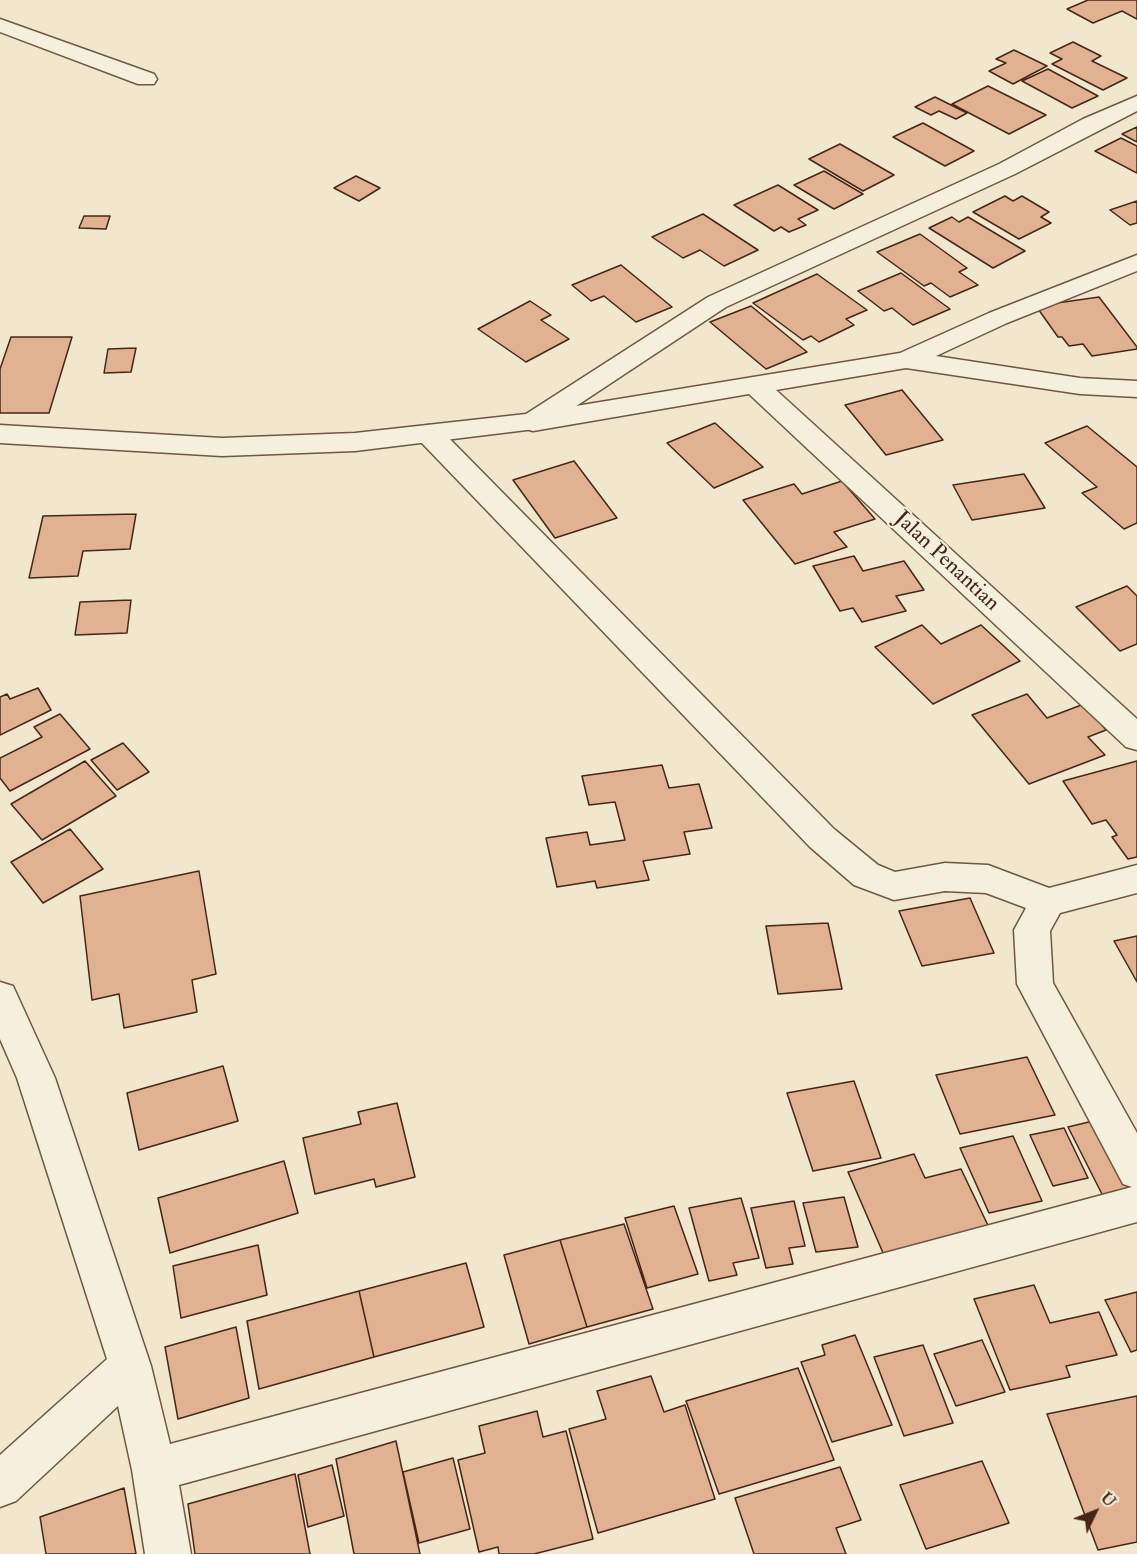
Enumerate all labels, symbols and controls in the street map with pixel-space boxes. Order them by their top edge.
street label: Jalan Penantian [888,506,1004,618]
north arrow [1065,1482,1125,1542]
text: U [1096,1488,1120,1511]

